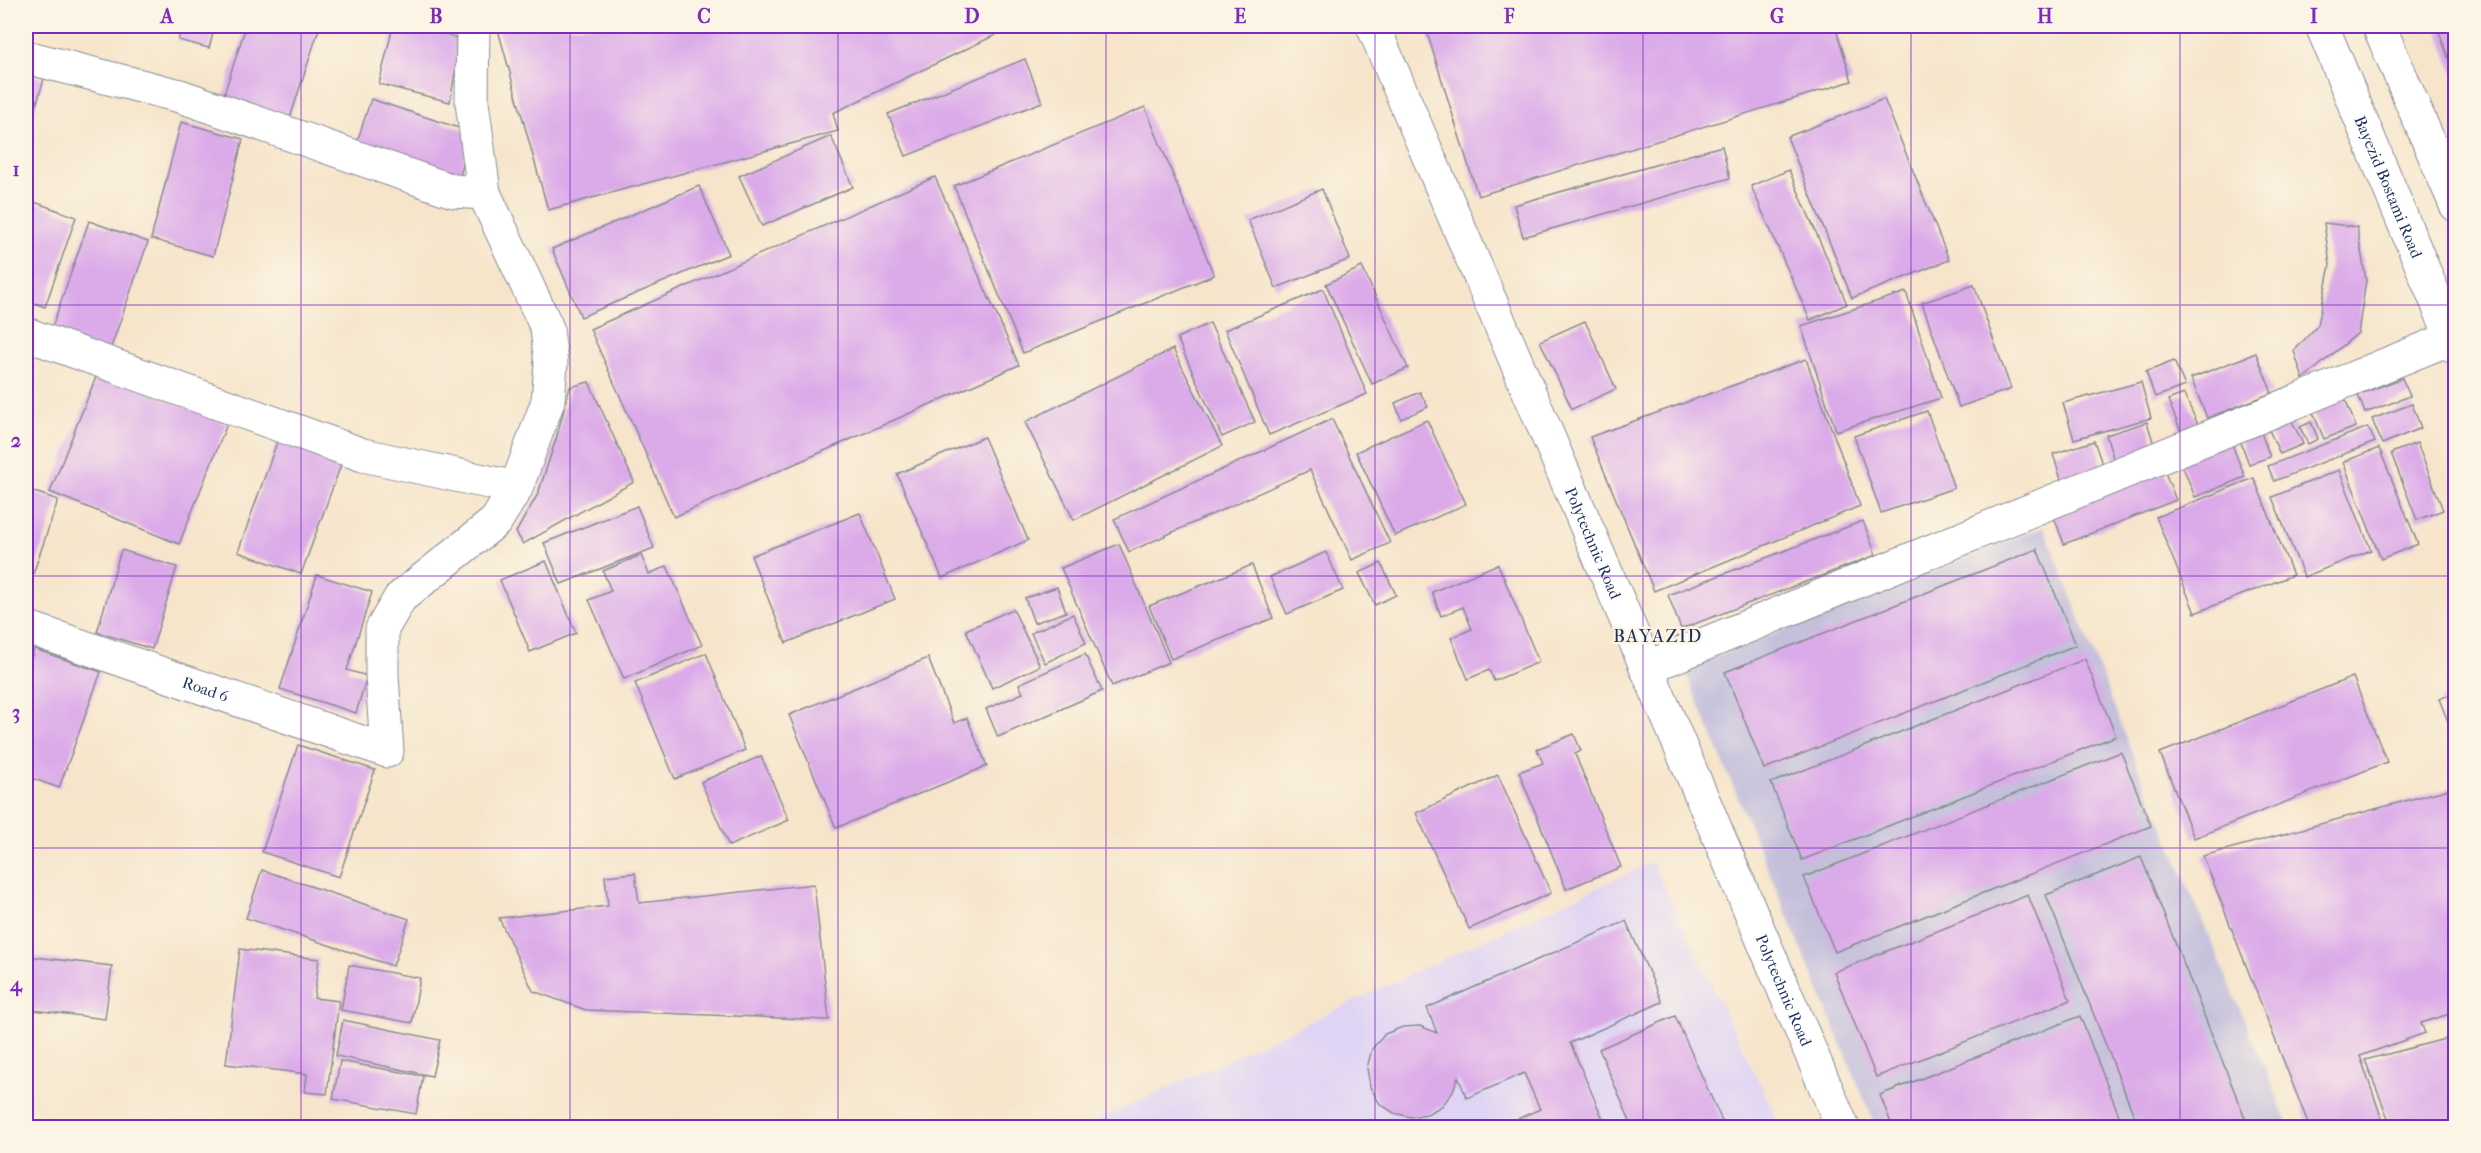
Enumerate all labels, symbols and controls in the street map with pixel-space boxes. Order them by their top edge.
text: A [159,5,175,28]
text: B [429,5,443,28]
text: C [697,5,711,28]
text: D [964,5,980,28]
text: E [1234,5,1246,28]
text: F [1503,5,1515,28]
text: G [1770,5,1784,28]
text: H [2037,5,2053,28]
text: I [2310,5,2318,28]
street label: Bayezid Bostami Road [2350,113,2427,261]
text: 1 [12,158,20,181]
text: 2 [11,429,21,452]
street label: Polytechnic Road [1561,484,1625,602]
district label: BAYAZID [1613,626,1703,647]
street label: Road 6 [180,672,232,706]
text: 3 [12,701,20,724]
street label: Polytechnic Road [1751,931,1816,1049]
text: 4 [9,973,23,997]

